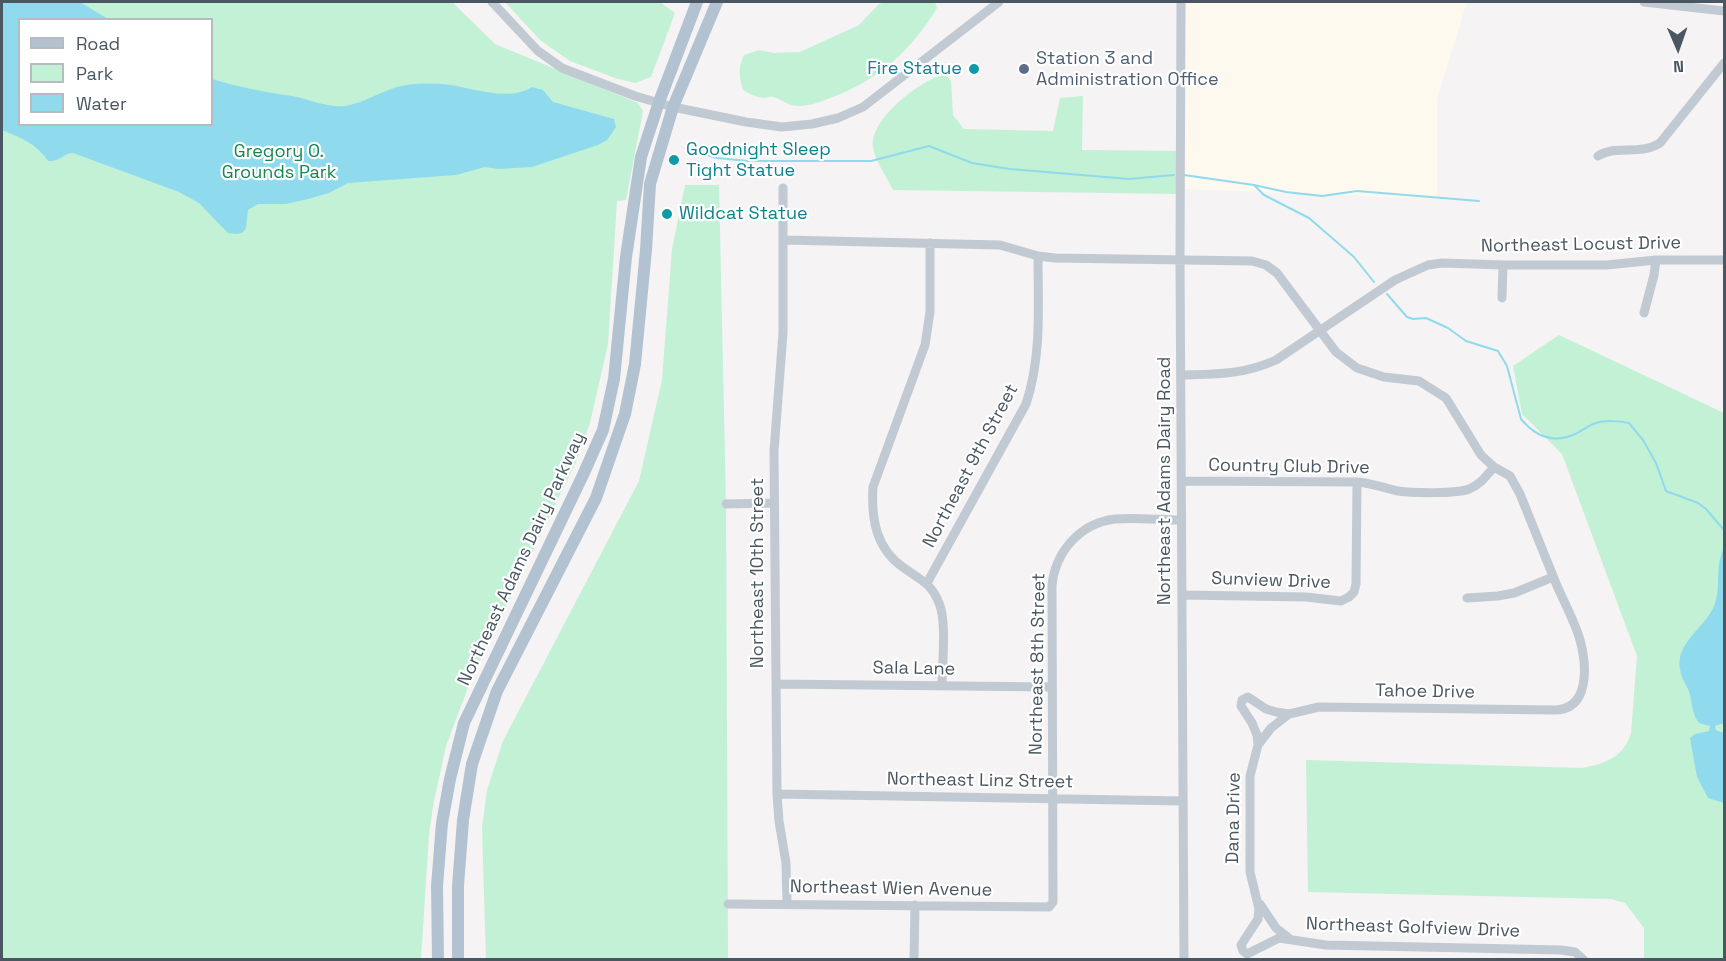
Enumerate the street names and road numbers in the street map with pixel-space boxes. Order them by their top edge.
street label: Northeast Locust Drive [1481,232,1681,258]
street label: Northeast Adams Dairy Road [1154,357,1176,605]
street label: Northeast 9th Street [919,380,1023,552]
street label: Northeast Adams Dairy Parkway [454,429,590,689]
street label: Country Club Drive [1208,455,1370,479]
street label: Northeast 10th Street [747,478,769,668]
street label: Sunview Drive [1211,568,1331,594]
street label: Northeast 8th Street [1026,573,1050,755]
street label: Sala Lane [872,657,956,681]
street label: Tahoe Drive [1375,680,1475,704]
street label: Northeast Linz Street [887,769,1073,793]
street label: Dana Drive [1222,772,1246,864]
street label: Northeast Wien Avenue [790,876,992,902]
street label: Northeast Golfview Drive [1305,913,1521,943]

